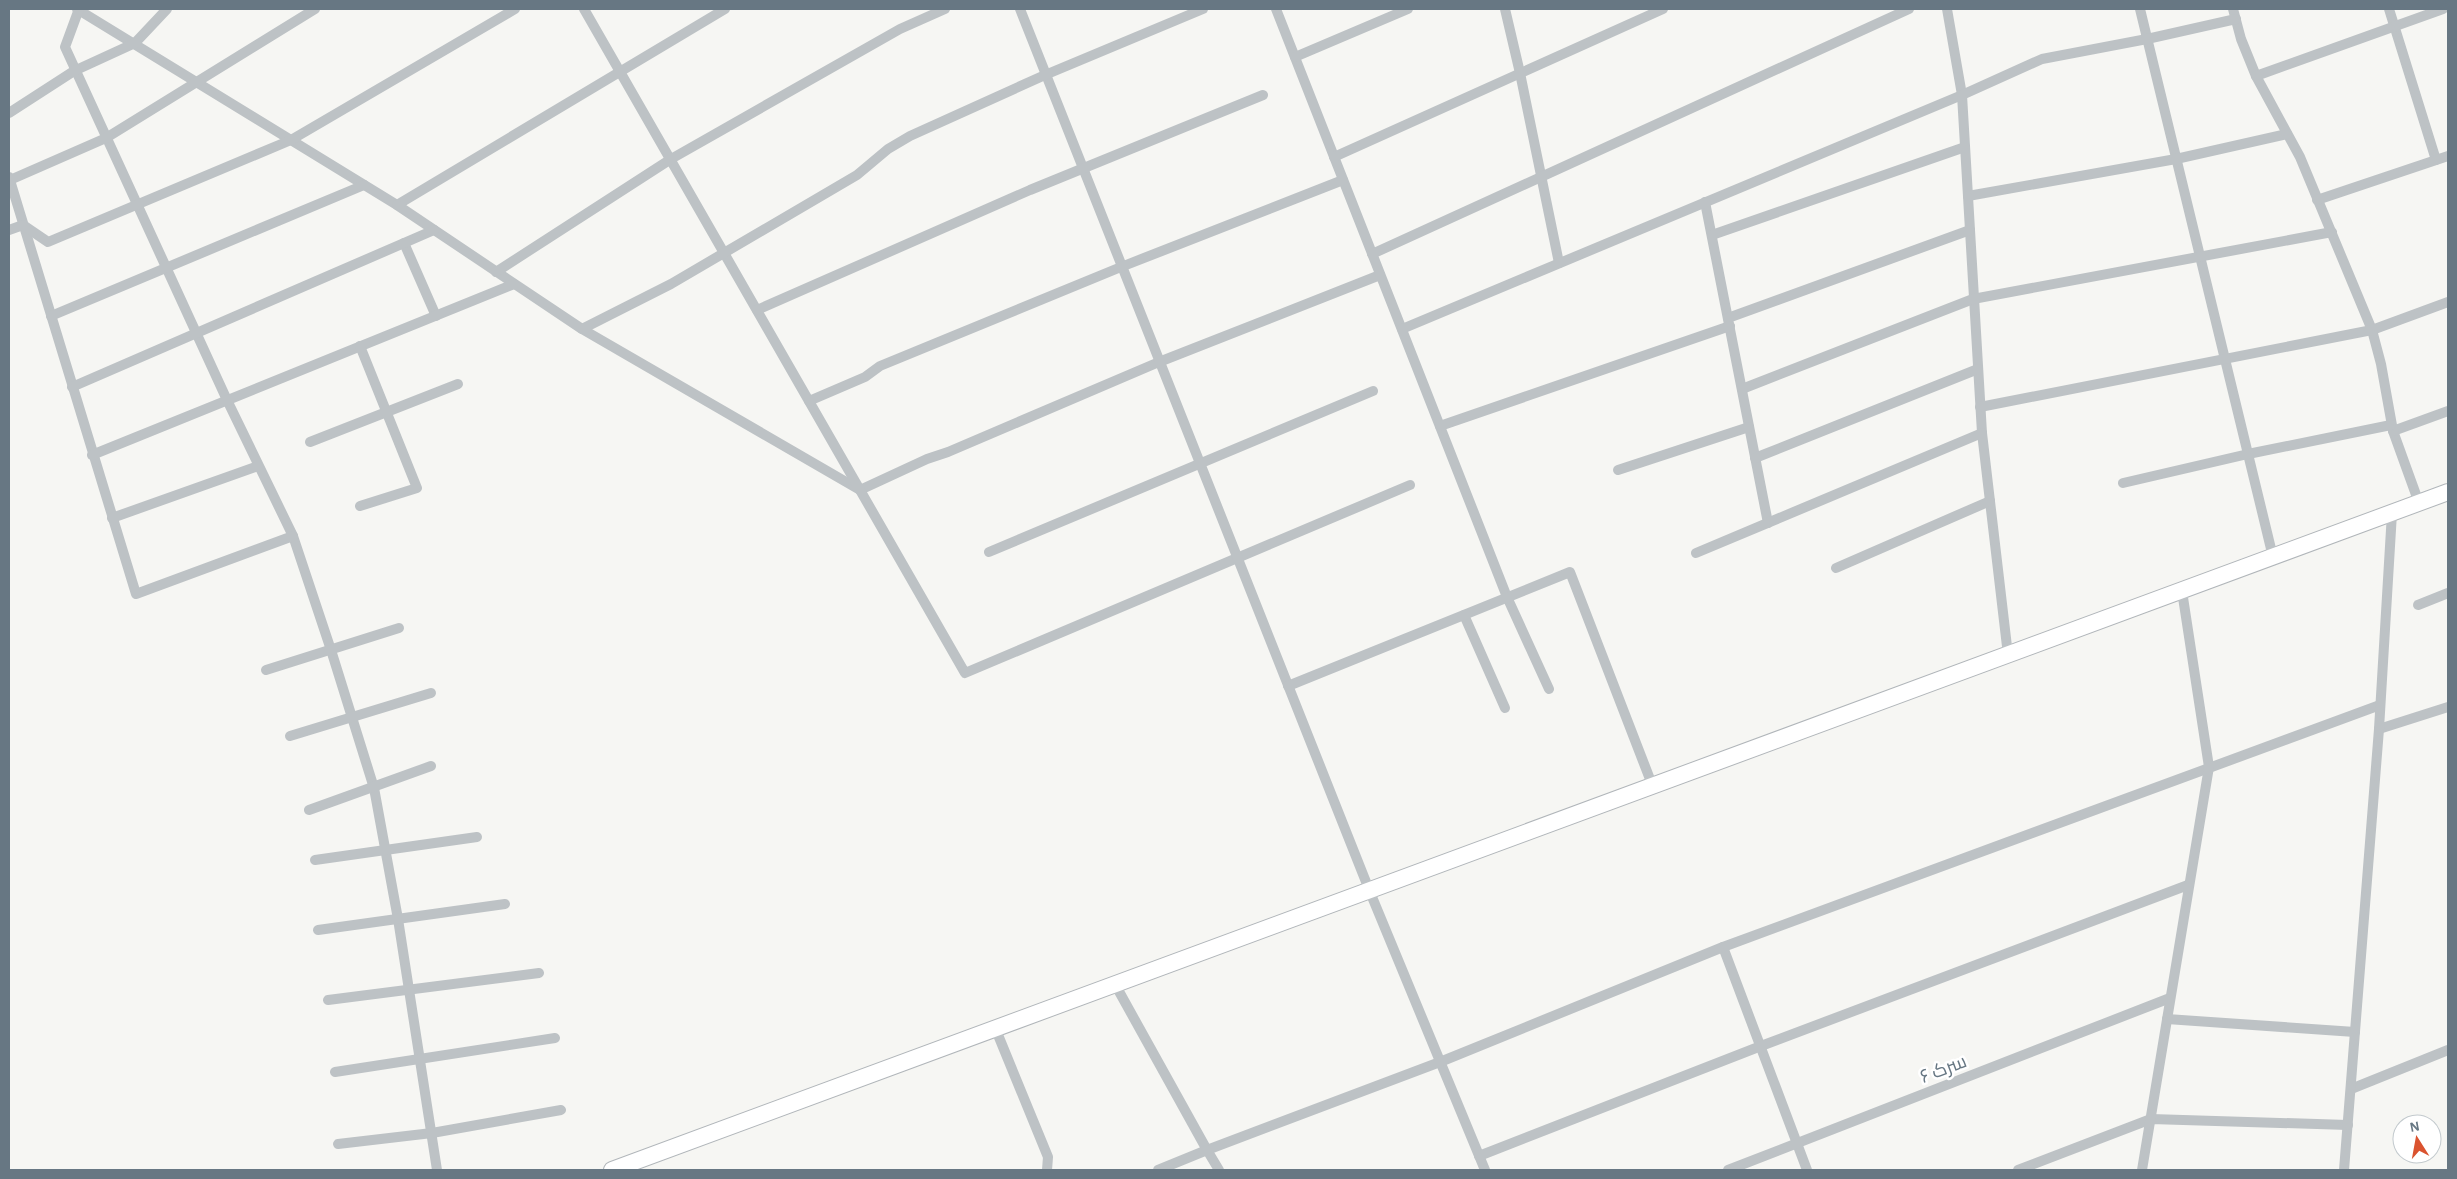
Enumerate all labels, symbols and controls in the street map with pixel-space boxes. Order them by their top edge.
street label: سرک ۶ [1918,1052,1970,1088]
north arrow [2392,1114,2442,1164]
text: N [2409,1119,2421,1135]

